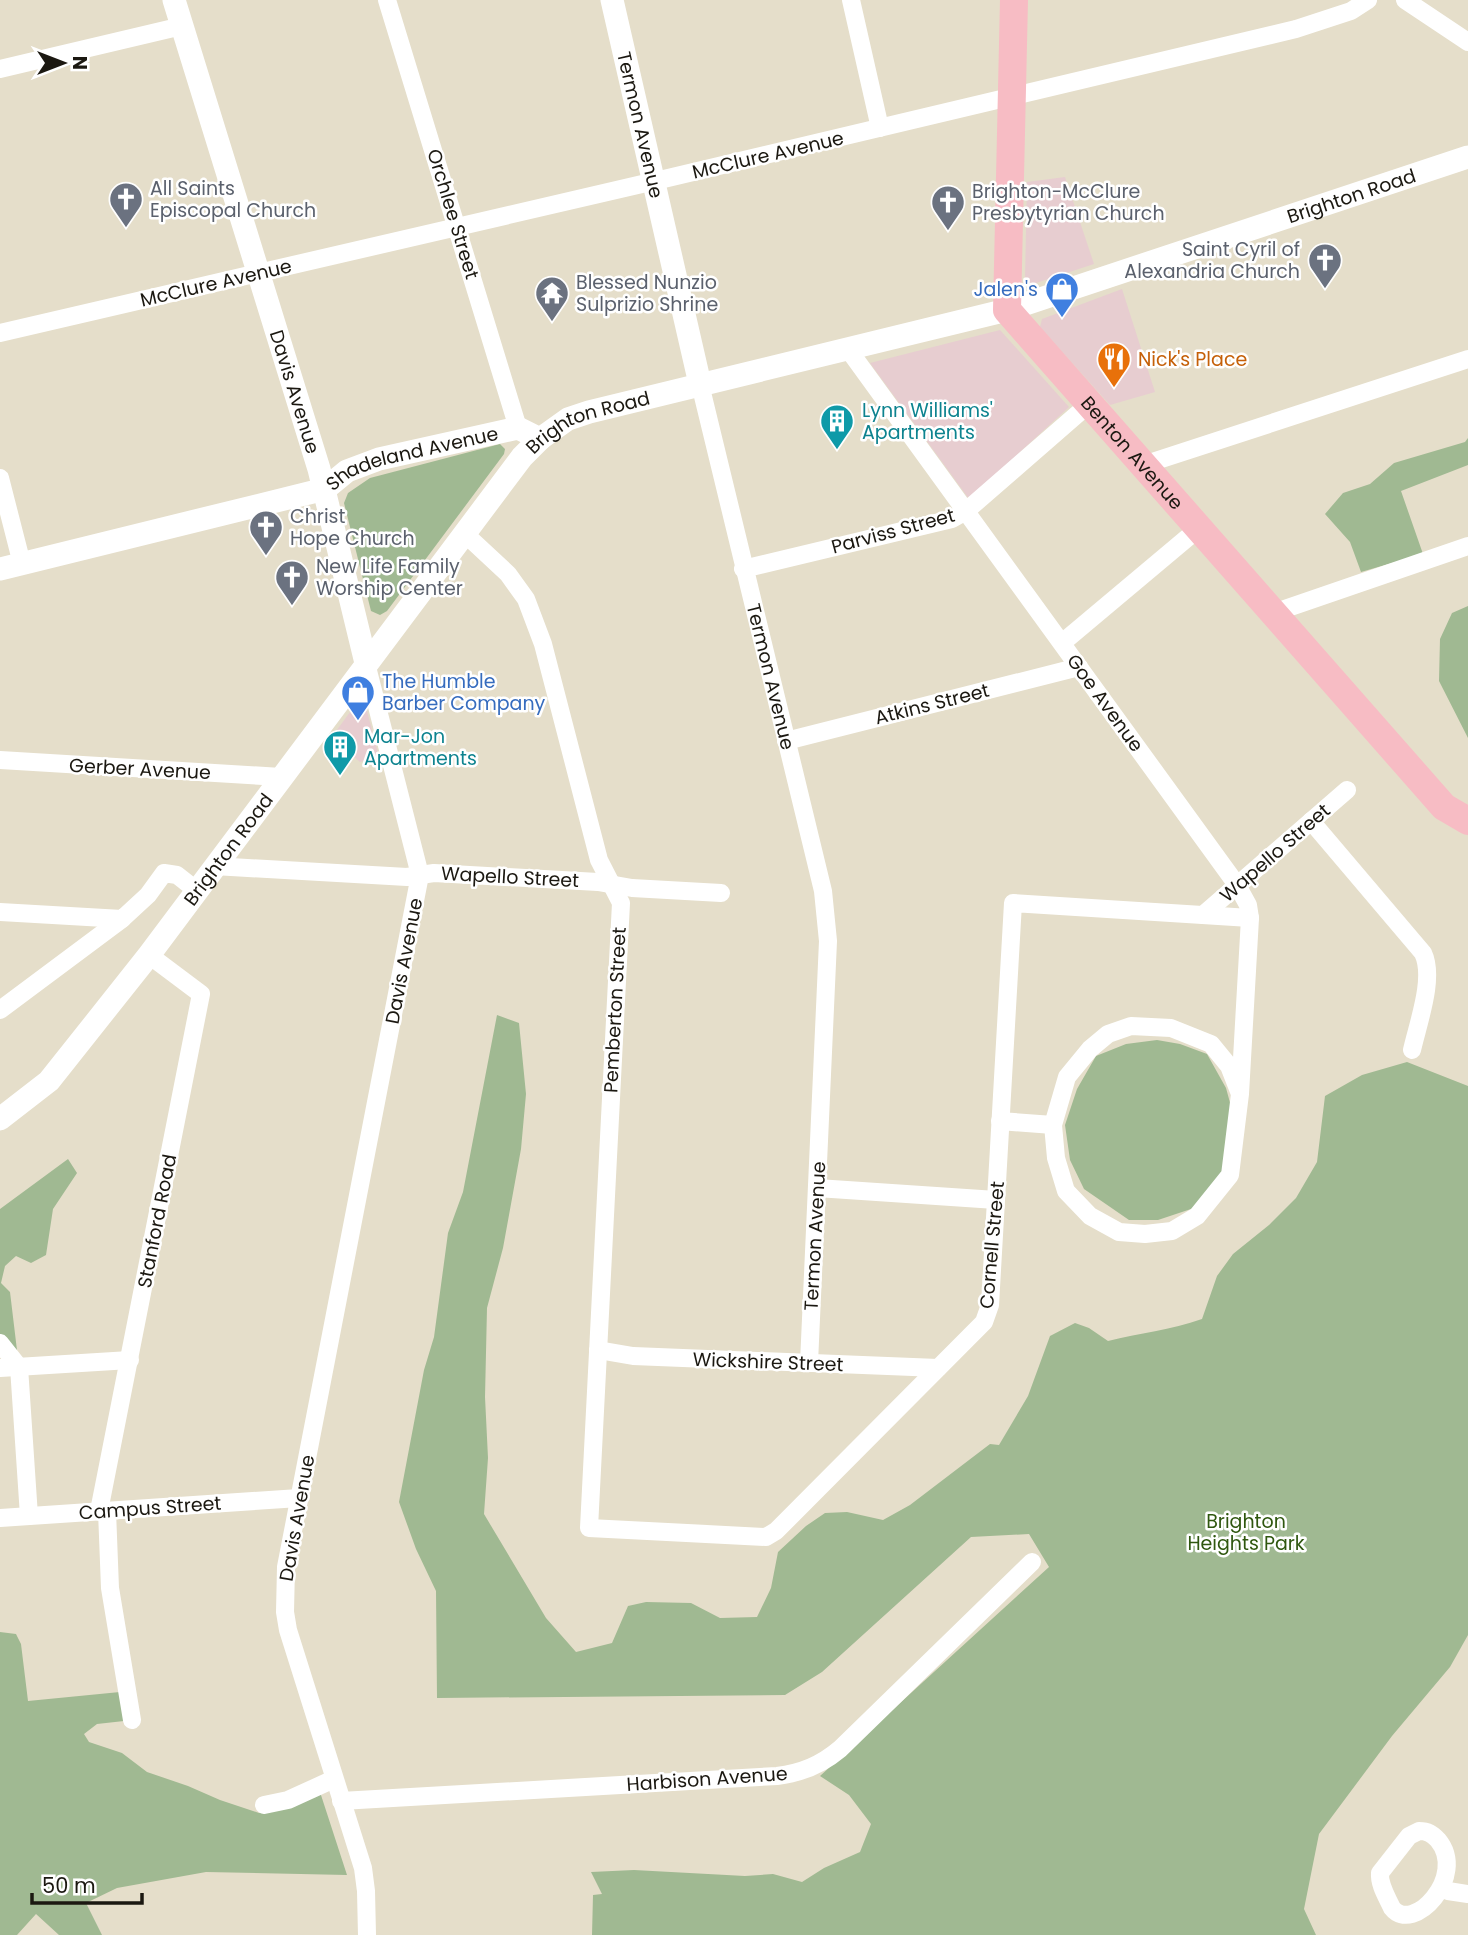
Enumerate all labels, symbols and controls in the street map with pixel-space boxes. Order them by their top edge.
north arrow [28,28,98,98]
street label: Termon Avenue [611,49,670,201]
text: N [66,56,93,70]
street label: McClure Avenue [690,124,846,186]
street label: Orchlee Street [420,146,486,282]
street label: Brighton Road [1283,162,1419,230]
place label: All Saints Episcopal Church [150,175,316,224]
place label: Brighton-McClure Presbytyrian Church [972,178,1165,227]
church icon: All Saints Episcopal Church [107,180,145,229]
church icon: Brighton-McClure Presbytyrian Church [929,183,967,232]
place label: Saint Cyril of Alexandria Church [1124,236,1300,285]
church icon: Saint Cyril of Alexandria Church [1306,241,1344,290]
street label: McClure Avenue [138,252,294,314]
place label: Blessed Nunzio Sulprizio Shrine [576,269,718,318]
shop icon: Jalen's [1043,270,1081,319]
temple icon: Blessed Nunzio Sulprizio Shrine [533,274,571,323]
place label: Jalen's [974,276,1038,303]
street label: Davis Avenue [263,327,327,457]
restaurant icon: Nick's Place [1095,340,1133,389]
place label: Nick's Place [1138,346,1247,373]
street label: Brighton Road [519,384,652,460]
street label: Benton Avenue [1075,390,1190,515]
place label: Lynn Williams' Apartments [862,397,993,446]
building icon: Lynn Williams' Apartments [818,402,856,451]
street label: Shadeland Avenue [320,419,501,497]
street label: Parviss Street [828,502,958,560]
place label: Christ Hope Church [290,503,415,552]
church icon: Christ Hope Church [247,508,285,557]
place label: New Life Family Worship Center [316,553,463,602]
church icon: New Life Family Worship Center [273,558,311,607]
street label: Termon Avenue [740,601,802,752]
street label: Goe Avenue [1060,648,1150,758]
place label: The Humble Barber Company [382,668,546,717]
shop icon: The Humble Barber Company [339,673,377,722]
street label: Atkins Street [872,677,992,731]
place label: Mar-Jon Apartments [364,723,477,772]
building icon: Mar-Jon Apartments [321,728,359,777]
street label: Gerber Avenue [68,752,212,786]
street label: Brighton Road [177,787,279,911]
street label: Wapello Street [1214,797,1336,909]
street label: Wapello Street [440,860,580,894]
street label: Davis Avenue [379,896,429,1026]
street label: Pemberton Street [597,926,633,1094]
street label: Stanford Road [131,1152,183,1290]
street label: Termon Avenue [798,1161,832,1311]
street label: Cornell Street [973,1180,1011,1310]
street label: Wickshire Street [692,1346,844,1378]
street label: Davis Avenue [273,1453,321,1583]
street label: Campus Street [78,1490,222,1526]
park label: Brighton Heights Park [1187,1508,1305,1557]
street label: Harbison Avenue [626,1760,788,1798]
scale bar [32,1862,142,1906]
text: 50 m [42,1871,96,1900]

